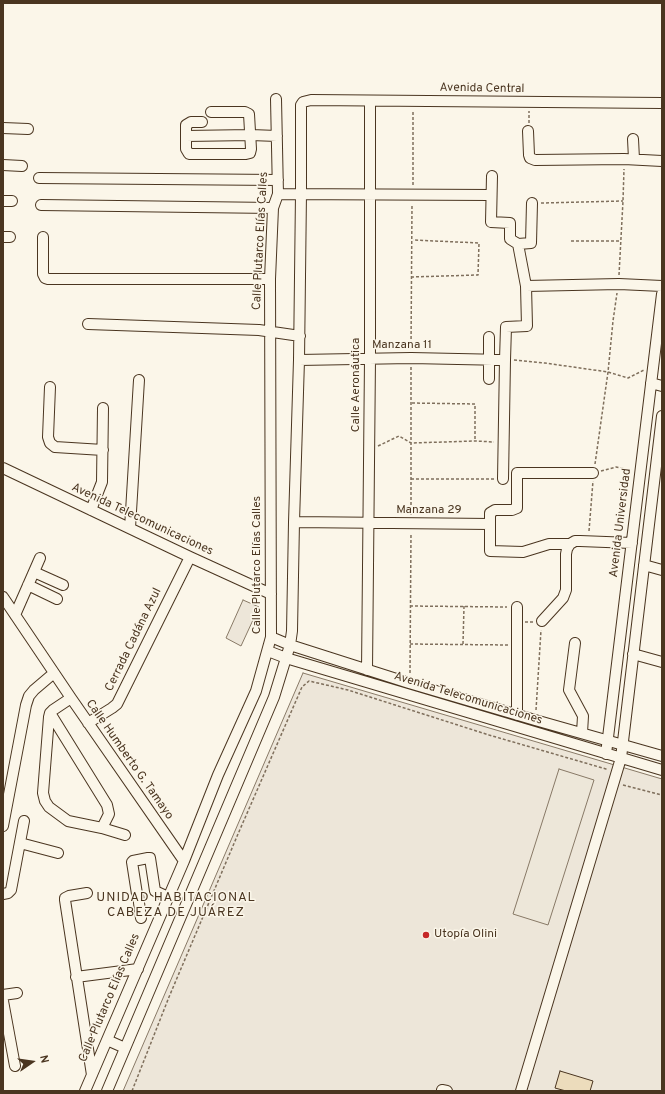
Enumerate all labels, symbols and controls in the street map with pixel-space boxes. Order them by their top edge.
street label: Avenida Central [439,81,525,97]
street label: Calle Plutarco Elías Calles [250,172,272,310]
street label: Calle Aeronáutica [350,338,364,432]
street label: Manzana 11 [372,339,432,353]
street label: Avenida Universidad [607,468,635,578]
street label: Avenida Telecomunicaciones [69,481,215,559]
street label: Calle Plutarco Elías Calles [251,496,265,634]
street label: Manzana 29 [396,504,462,518]
street label: Cerrada Cadána Azul [103,586,165,694]
street label: Avenida Telecomunicaciones [392,670,544,728]
street label: Calle Humberto G. Tamayo [82,697,176,823]
district label: UNIDAD HABITACIONAL CABEZA DE JUÁREZ [96,890,256,921]
place label: Utopía Olini [434,928,497,942]
marker: Utopía Olini [421,930,431,940]
street label: Calle Plutarco Elías Calles [76,931,144,1065]
north arrow [12,1042,52,1082]
text: N [36,1054,51,1065]

